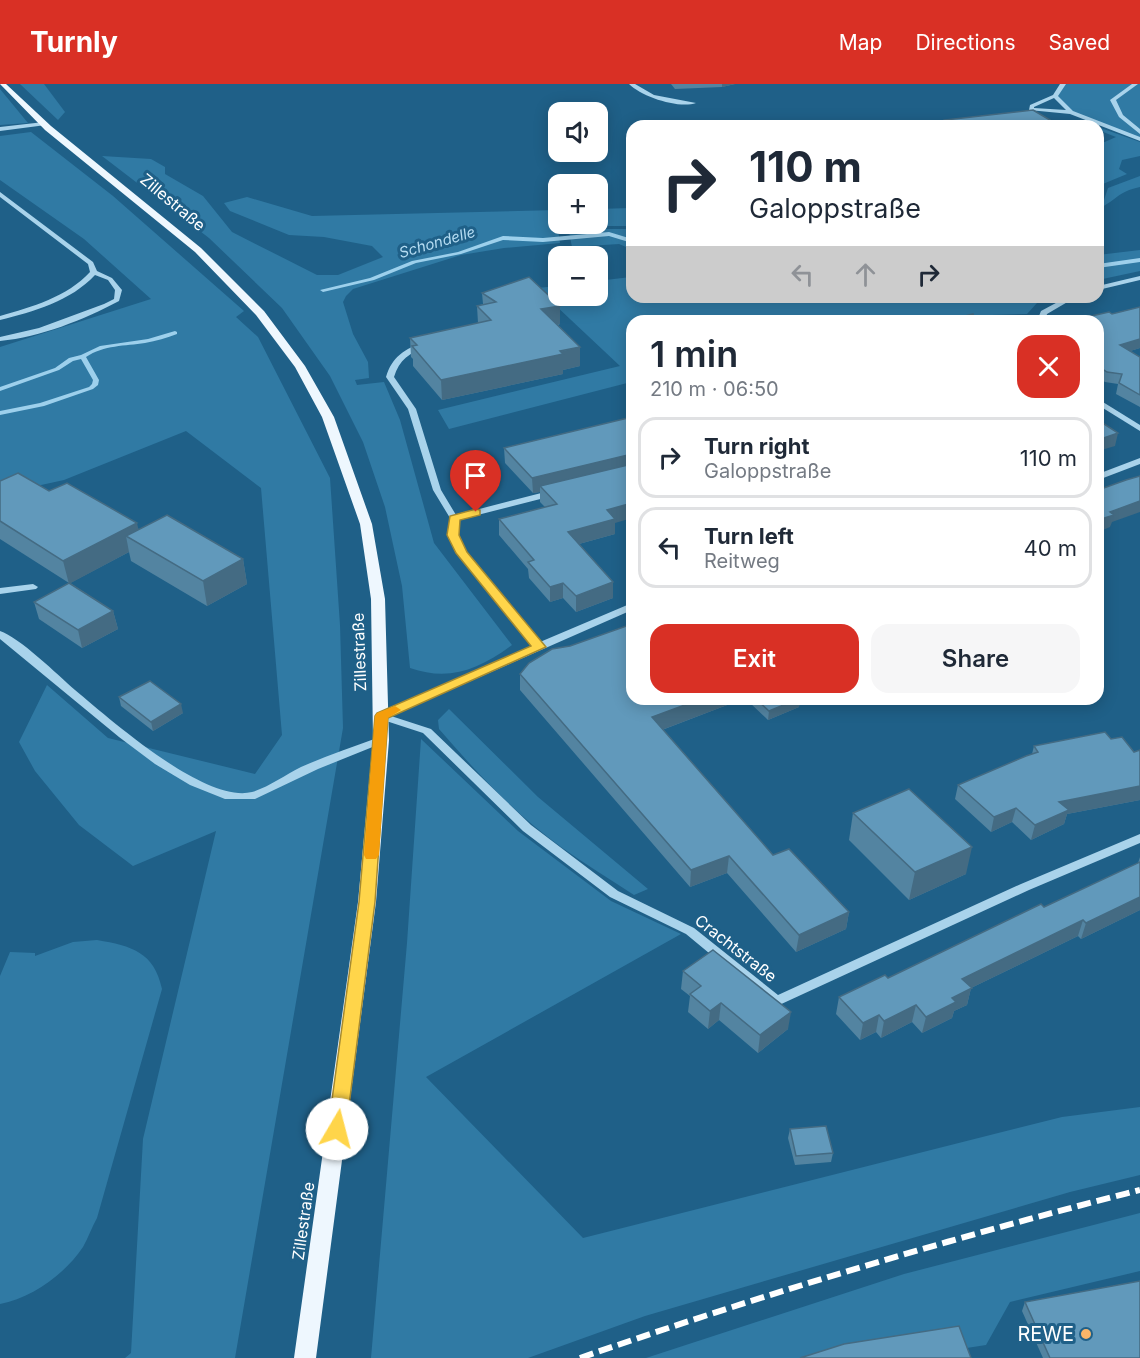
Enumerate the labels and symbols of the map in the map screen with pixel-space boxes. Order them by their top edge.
street label: Zillestraße [136,169,210,235]
water label: Schondelle [397,222,477,262]
pin [450,450,501,512]
street label: Zillestraße [348,612,370,692]
street label: Crachtstraße [691,910,781,986]
position arrow [305,1097,369,1161]
street label: Zillestraße [288,1181,318,1261]
place label: REWE [1017,1322,1074,1346]
marker: REWE [1079,1327,1093,1341]

